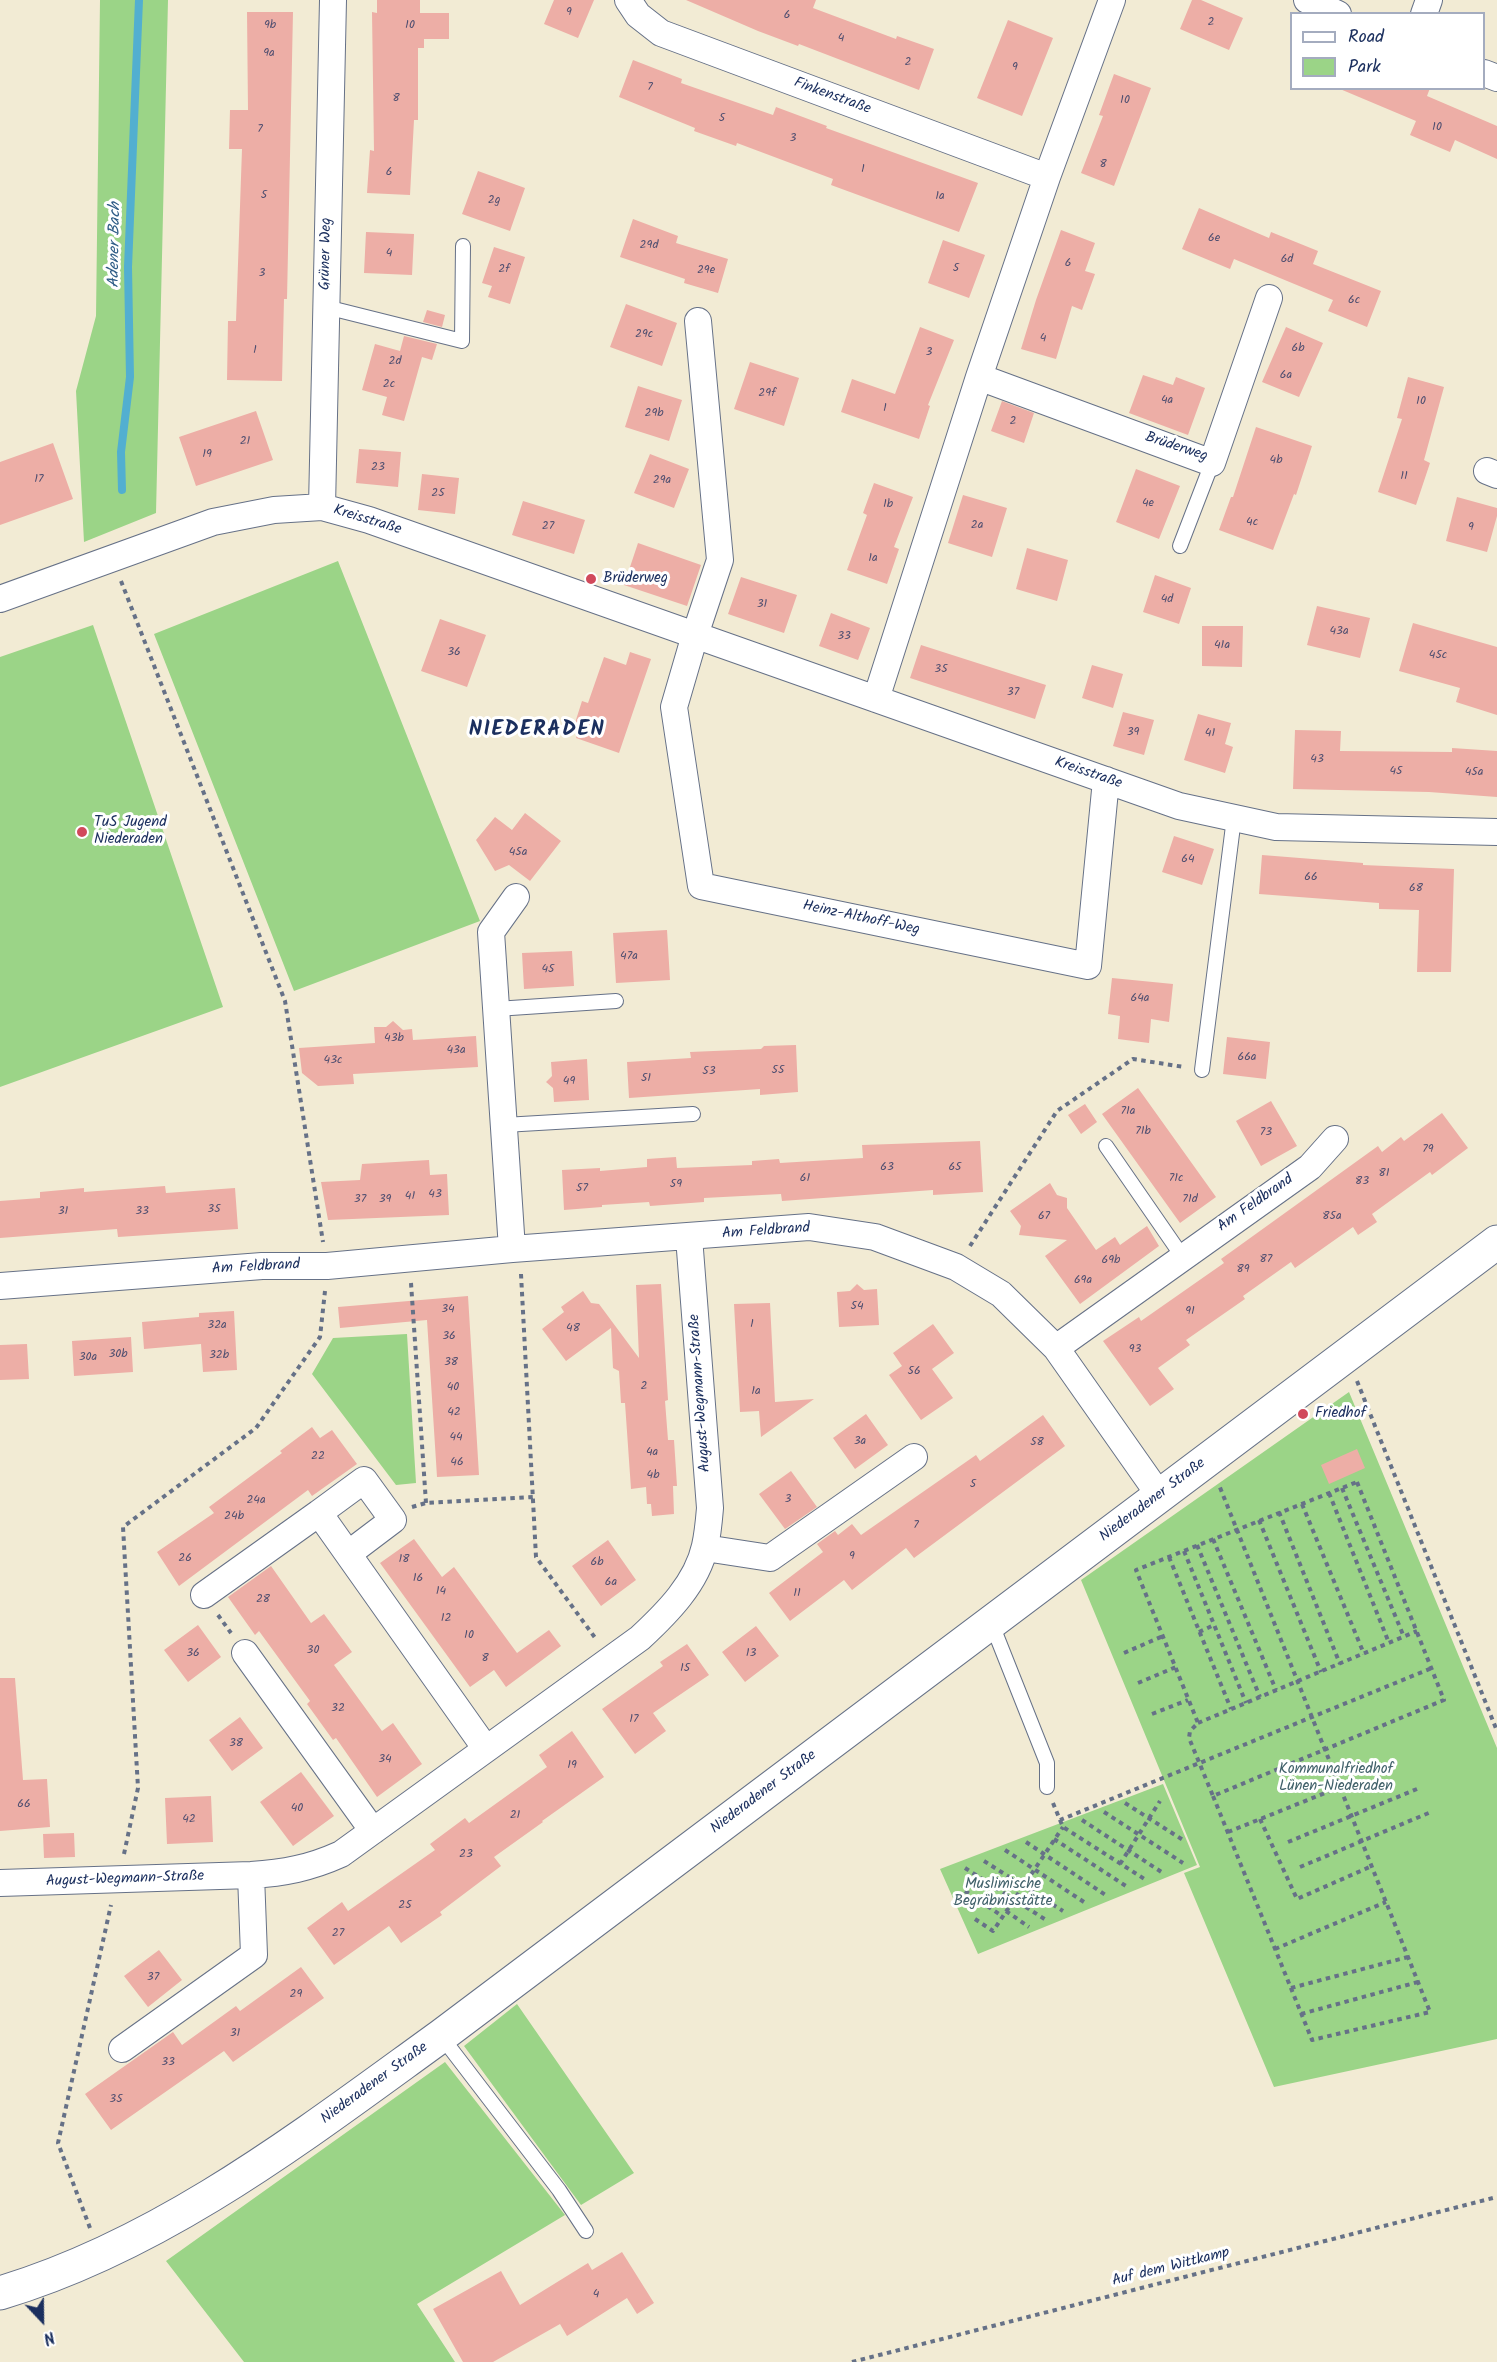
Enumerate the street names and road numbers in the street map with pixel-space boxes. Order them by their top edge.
street label: Finkenstraße [791,75,873,119]
street label: Grüner Weg [317,218,337,290]
street label: Brüderweg [1142,429,1210,467]
street label: Kreisstraße [331,502,403,540]
street label: Kreisstraße [1052,754,1124,794]
street label: Heinz-Althoff-Weg [801,898,921,940]
street label: Am Feldbrand [1215,1171,1297,1237]
street label: Am Feldbrand [721,1220,811,1244]
street label: Am Feldbrand [211,1257,301,1279]
street label: August-Wegmann-Straße [686,1313,716,1473]
street label: Niederadener Straße [1096,1455,1210,1547]
street label: Niederadener Straße [707,1747,821,1839]
street label: August-Wegmann-Straße [45,1868,205,1892]
street label: Niederadener Straße [318,2039,432,2129]
street label: Auf dem Wittkamp [1110,2245,1232,2291]

